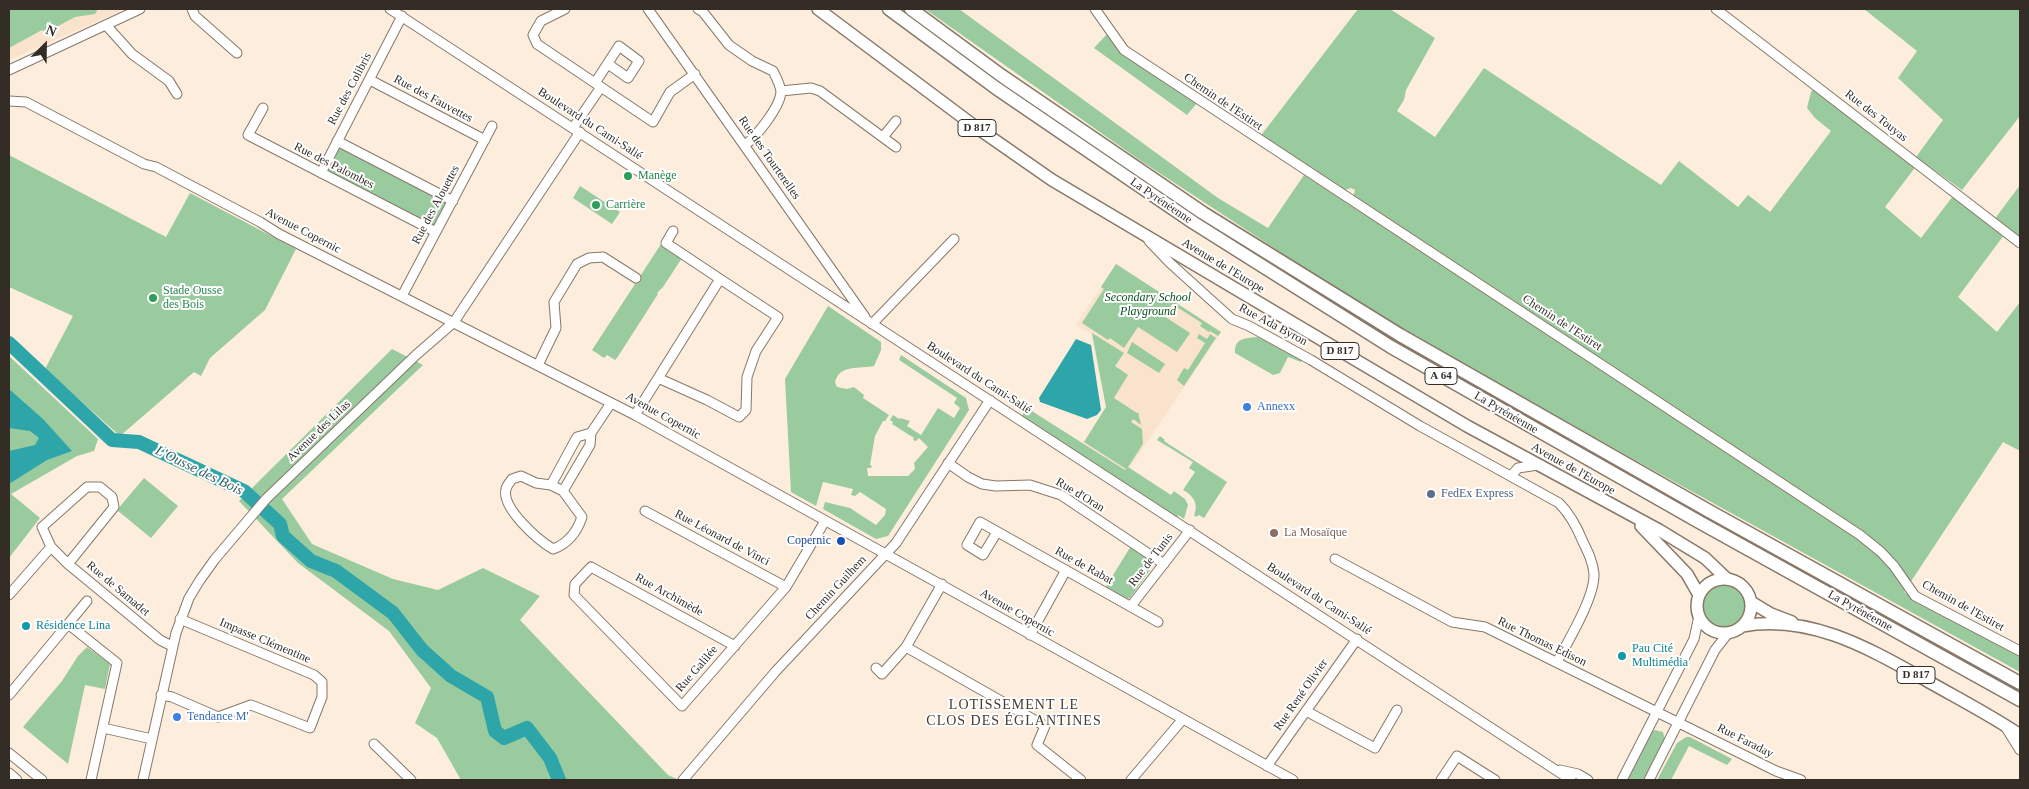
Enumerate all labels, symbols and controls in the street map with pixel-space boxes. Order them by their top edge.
north arrow [20,20,70,70]
text: N [43,22,59,40]
street label: Rue des Colibris [325,50,375,128]
street label: Chemin de l'Estiret [1181,70,1265,134]
street label: Rue des Fauvettes [391,72,475,126]
street label: Boulevard du Cami-Salié [535,85,645,163]
street label: Rue des Touyas [1842,87,1910,145]
street label: Rue des Tourterelles [735,114,803,202]
road number: D 817 [958,120,996,136]
street label: Rue des Palombes [292,140,376,192]
street label: Rue des Alouettes [409,163,463,247]
place label: Manège [638,169,677,183]
marker: Manège [622,170,634,182]
street label: La Pyrénéenne [1127,175,1195,227]
place label: Carrière [606,198,645,212]
marker: Carrière [590,199,602,211]
street label: Avenue Copernic [263,205,343,257]
street label: Avenue de l'Europe [1179,236,1267,296]
place label: Stade Ousse des Bois [163,284,222,312]
park label: Secondary School Playground [1105,291,1191,319]
marker: Stade Ousse des Bois [147,292,159,304]
street label: Chemin de l'Estiret [1519,292,1605,354]
street label: Rue Ada Byron [1236,301,1310,349]
street label: Boulevard du Cami-Salié [924,339,1034,417]
road number: D 817 [1321,342,1359,360]
road number: A 64 [1425,368,1457,384]
street label: Avenue Copernic [623,389,703,443]
street label: La Pyrénéenne [1471,389,1541,437]
street label: Avenue des Lilas [284,397,354,465]
place label: Annexx [1257,400,1295,414]
marker: Annexx [1241,401,1253,413]
street label: Avenue de l'Europe [1528,440,1618,498]
water label: L'Ousse des Bois [152,443,246,499]
street label: Rue d'Oran [1053,475,1107,515]
place label: FedEx Express [1441,487,1513,501]
marker: FedEx Express [1425,488,1437,500]
street label: Rue Léonard de Vinci [672,507,772,569]
place label: La Mosaïque [1284,526,1347,540]
marker: La Mosaïque [1268,527,1280,539]
street label: Rue de Tunis [1126,531,1176,589]
place label: Copernic [787,534,831,548]
marker: Copernic [835,535,847,547]
street label: Rue de Rabat [1052,544,1116,588]
street label: Chemin Guilhem [802,553,870,623]
street label: Rue de Samadet [84,558,152,620]
street label: Boulevard du Cami-Salié [1264,560,1374,638]
street label: Rue Archimède [632,570,706,620]
street label: Chemin de l'Estiret [1919,577,2007,635]
street label: Avenue Copernic [977,586,1057,640]
street label: La Pyrénéenne [1825,587,1895,635]
street label: Rue Thomas Edison [1495,614,1589,670]
street label: Impasse Clémentine [217,615,313,667]
place label: Résidence Lina [36,619,110,633]
marker: Résidence Lina [20,620,32,632]
place label: Pau Cité Multimédia [1632,642,1688,670]
street label: Rue Galilée [673,643,721,695]
marker: Pau Cité Multimédia [1616,650,1628,662]
street label: Rue René Olivier [1271,656,1331,734]
road number: D 817 [1897,666,1935,684]
district label: LOTISSEMENT LE CLOS DES ÉGLANTINES [924,697,1104,730]
place label: Tendance M' [187,710,249,724]
marker: Tendance M' [171,711,183,723]
street label: Rue Faraday [1715,721,1775,761]

